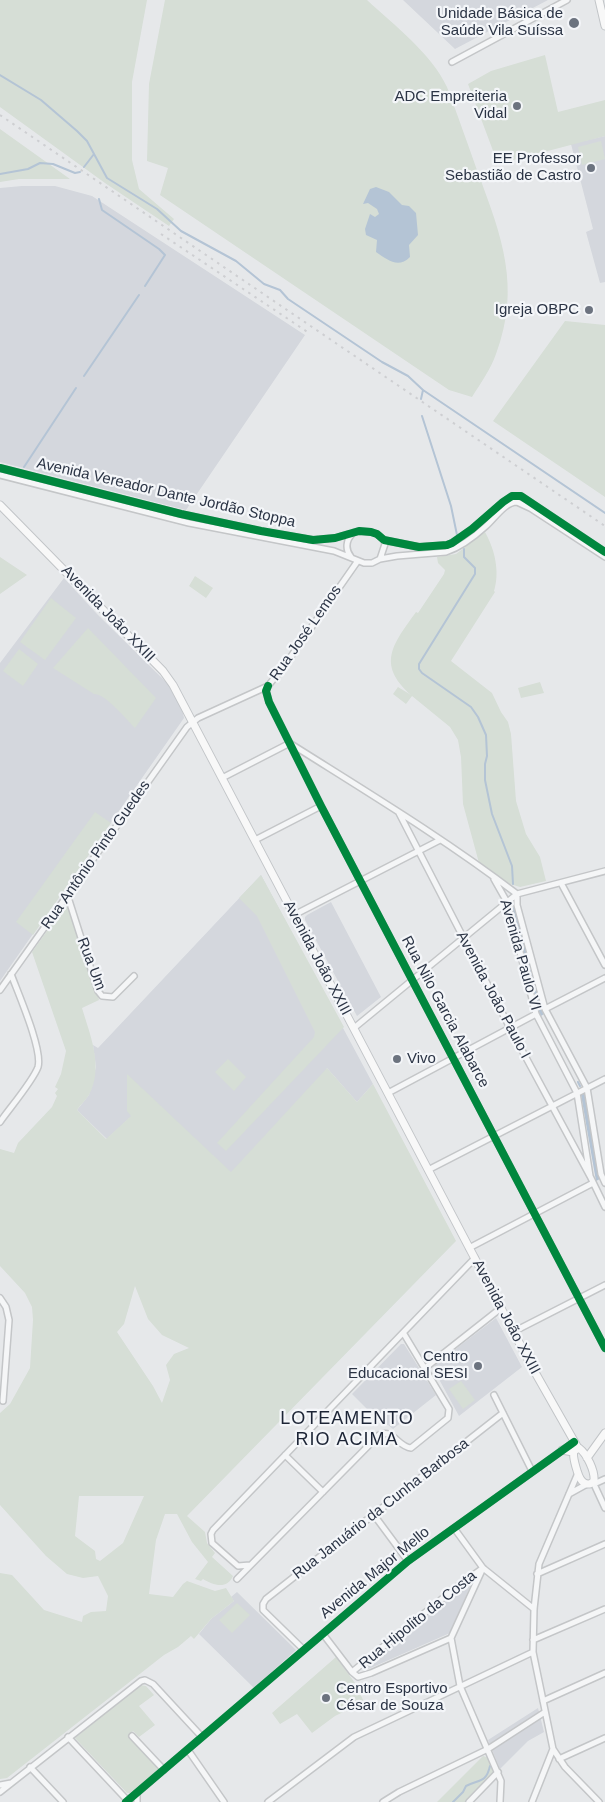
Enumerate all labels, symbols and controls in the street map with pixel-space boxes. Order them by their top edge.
place label: Unidade Básica de Saúde Vila Suíssa [437,5,563,40]
marker: Unidade Básica de Saúde Vila Suíssa [567,16,581,30]
place label: ADC Empreiteria Vidal [394,88,507,123]
marker: ADC Empreiteria Vidal [511,100,523,112]
place label: EE Professor Sebastião de Castro [445,150,581,185]
marker: EE Professor Sebastião de Castro [585,162,597,174]
place label: Igreja OBPC [495,301,579,319]
marker: Igreja OBPC [583,304,595,316]
street label: Avenida Vereador Dante Jordão Stoppa [35,454,297,532]
street label: Avenida João XXIII [57,562,159,666]
street label: Rua José Lemos [266,582,346,684]
street label: Rua Antônio Pinto Guedes [38,777,154,933]
street label: Avenida Paulo VI [496,897,544,1013]
street label: Avenida João XXIII [279,898,355,1018]
street label: Avenida João Paulo I [452,928,534,1062]
street label: Rua Nilo Garcia Alabarce [397,933,493,1091]
street label: Rua Um [73,935,109,993]
place label: Vivo [407,1050,436,1068]
marker: Vivo [391,1053,403,1065]
street label: Avenida João XXIII [468,1257,544,1377]
place label: Centro Educacional SESI [348,1348,468,1383]
marker: Centro Educacional SESI [472,1360,484,1372]
district label: LOTEAMENTO RIO ACIMA [279,1408,415,1450]
street label: Rua Januário da Cunha Barbosa [289,1435,473,1583]
street label: Avenida Major Mello [317,1523,433,1623]
street label: Rua Hipolito da Costa [356,1567,480,1673]
place label: Centro Esportivo César de Souza [336,1680,448,1715]
marker: Centro Esportivo César de Souza [320,1692,332,1704]

